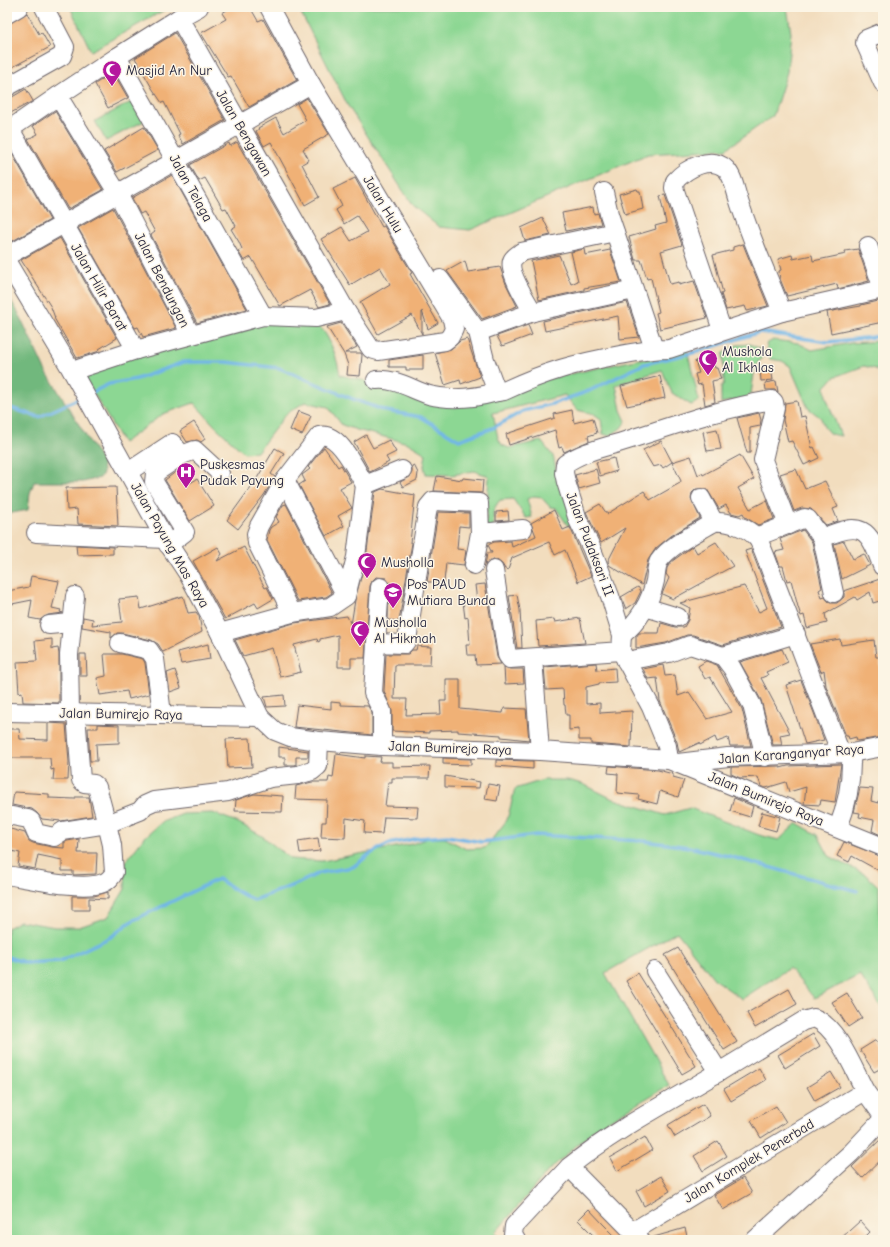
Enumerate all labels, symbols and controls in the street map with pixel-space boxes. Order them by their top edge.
mosque icon: Masjid An Nur [101,59,123,87]
place label: Masjid An Nur [126,62,212,79]
street label: Jalan Bengawan [212,87,276,179]
street label: Jalan Telaga [166,151,216,225]
street label: Jalan Hulu [359,172,407,236]
street label: Jalan Bendungan [131,230,193,330]
street label: Jalan Hilir Barat [67,240,131,335]
place label: Mushola Al Ikhlas [722,343,774,376]
mosque icon: Mushola Al Ikhlas [697,348,719,376]
place label: Puskesmas Pudak Payung [200,456,284,489]
hospital icon: Puskesmas Pudak Payung [175,461,197,489]
street label: Jalan Payung Mas Raya [127,479,213,611]
street label: Jalan Pudaksari II [562,490,618,598]
mosque icon: Musholla [356,551,378,579]
place label: Musholla [381,554,434,571]
place label: Pos PAUD Mutiara Bunda [407,576,496,609]
school or university icon: Pos PAUD Mutiara Bunda [382,581,404,609]
place label: Musholla Al Hikmah [374,614,436,647]
mosque icon: Musholla Al Hikmah [349,619,371,647]
street label: Jalan Bumirejo Raya [59,704,183,724]
street label: Jalan Bumirejo Raya [388,737,512,759]
street label: Jalan Karanganyar Raya [717,740,865,768]
street label: Jalan Bumirejo Raya [706,768,826,830]
street label: Jalan Komplek Penerbad [681,1115,817,1207]

